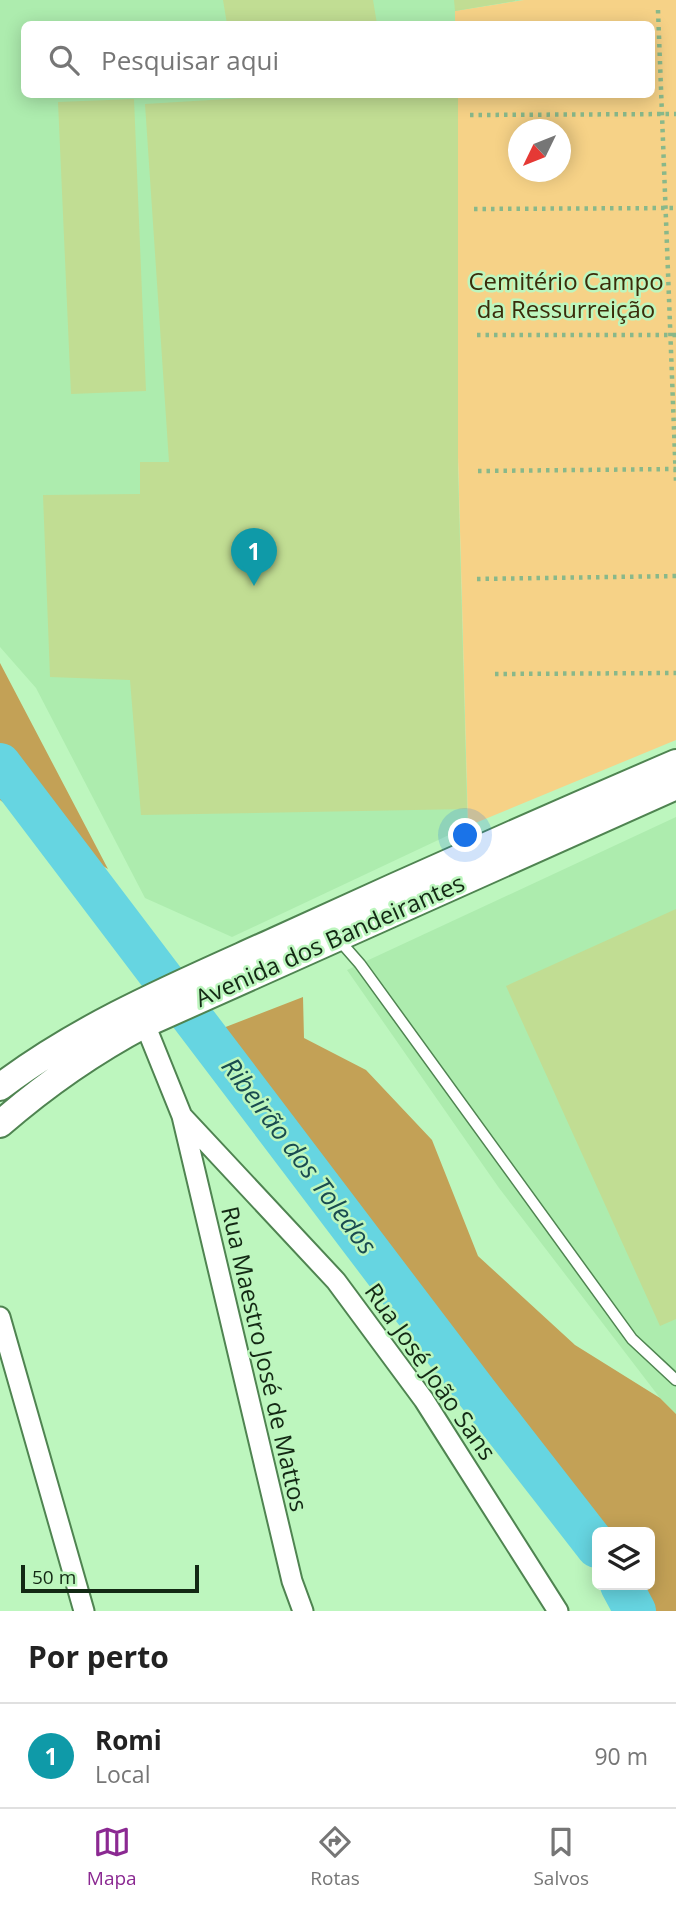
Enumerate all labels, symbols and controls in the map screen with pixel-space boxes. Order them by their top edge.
search box [21,21,655,98]
icon: search [45,41,83,79]
text: Pesquisar aqui [101,42,279,78]
north arrow [508,119,571,182]
park label: Cemitério Campo da Ressurreição [468,264,664,325]
pin: 1 [231,528,277,586]
your location [448,818,482,852]
street label: Avenida dos Bandeirantes [189,865,469,1014]
water label: Ribeirão dos Toledos [214,1050,386,1261]
street label: Rua Maestro José de Mattos [214,1203,317,1515]
street label: Rua José João Sans [358,1276,505,1466]
map controls [592,1527,655,1590]
button: layers [592,1527,655,1590]
scale bar [21,1562,200,1594]
text: 50 m [32,1564,76,1590]
text: Por perto [28,1636,169,1677]
text: Romi [95,1722,162,1758]
text: 1 [44,1740,58,1772]
text: 90 m [594,1740,648,1772]
text: Local [95,1758,150,1790]
tab: Mapa [87,1823,137,1891]
tab: Rotas [310,1823,360,1891]
tab: Salvos [533,1823,589,1891]

